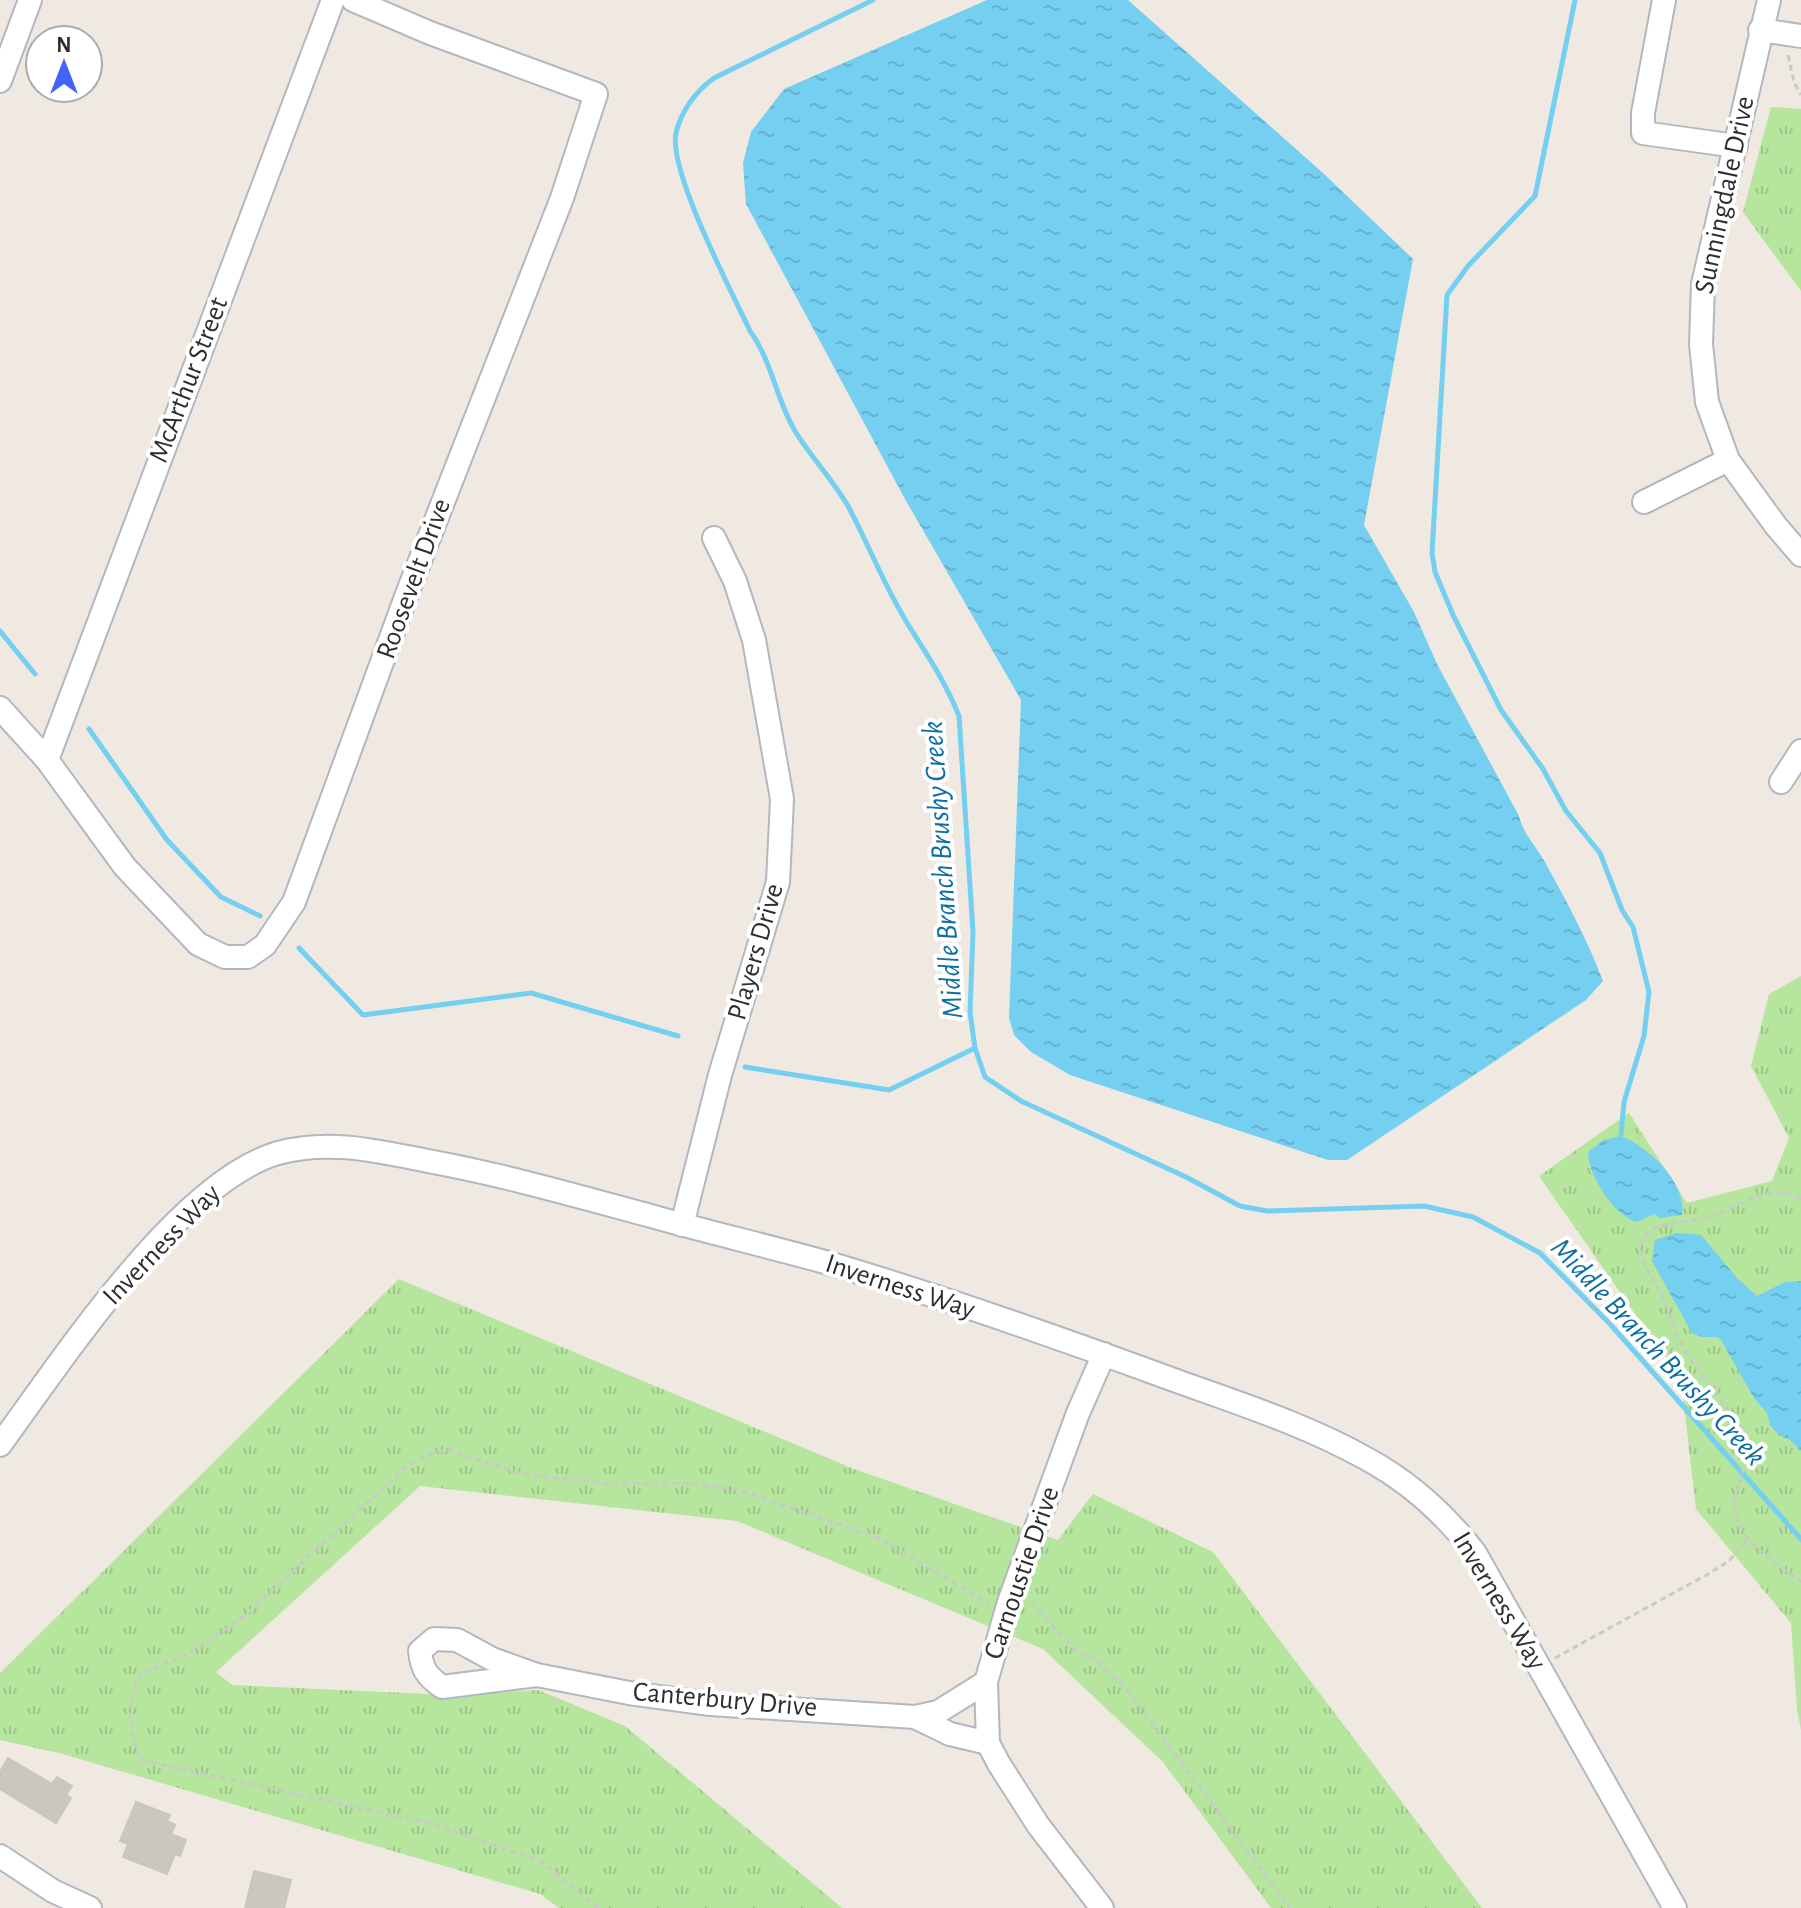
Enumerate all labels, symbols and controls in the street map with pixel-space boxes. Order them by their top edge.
north arrow [24,24,104,104]
text: N [56,34,72,56]
street label: Sunningdale Drive [1690,94,1760,296]
street label: McArthur Street [145,294,233,466]
street label: Roosevelt Drive [372,495,456,663]
water label: Middle Branch Brushy Creek [918,720,968,1020]
street label: Players Drive [723,880,789,1024]
street label: Inverness Way [98,1179,226,1311]
water label: Middle Branch Brushy Creek [1545,1233,1771,1472]
street label: Inverness Way [822,1250,978,1324]
street label: Carnoustie Drive [979,1483,1065,1663]
street label: Inverness Way [1447,1527,1551,1675]
street label: Canterbury Drive [632,1678,818,1722]

